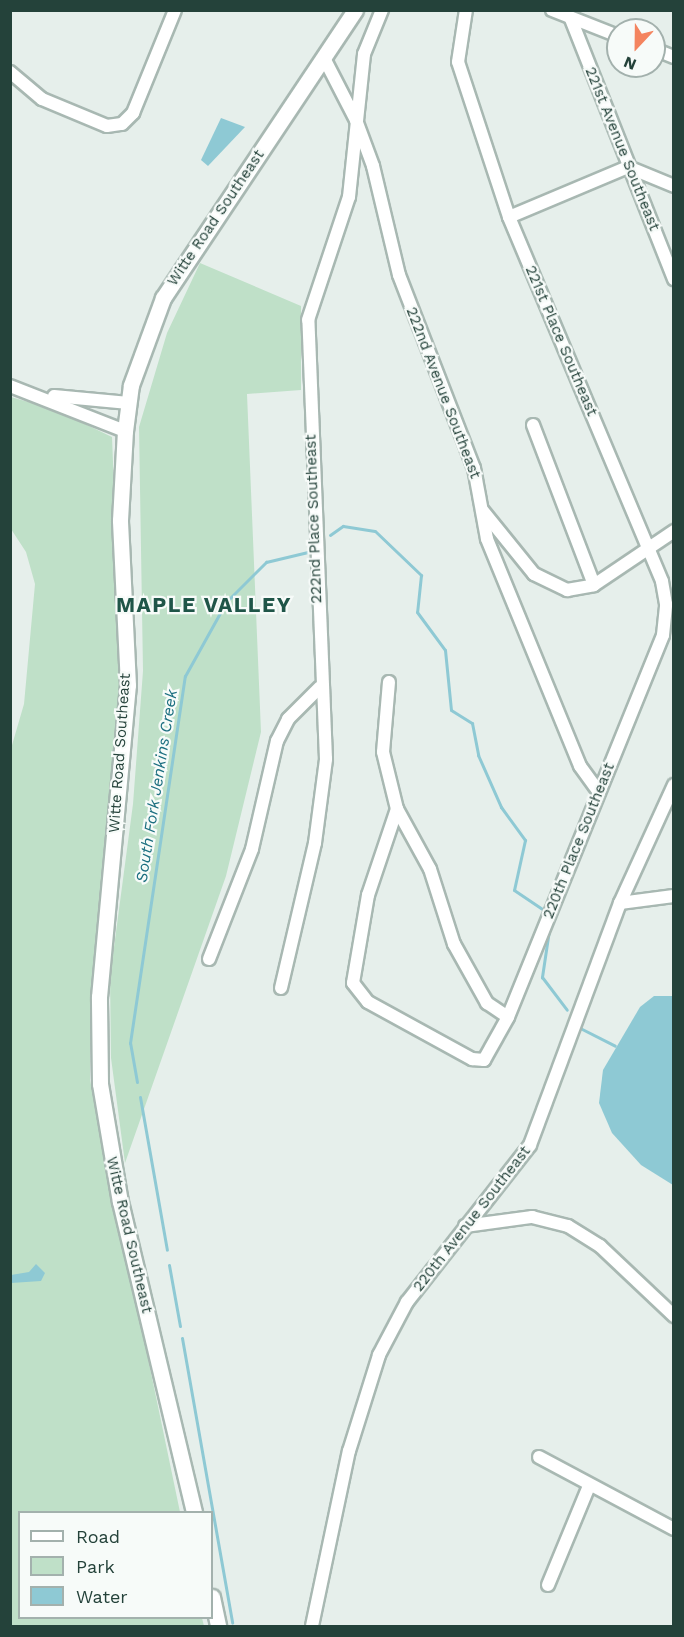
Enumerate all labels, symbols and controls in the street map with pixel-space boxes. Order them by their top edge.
north arrow [606,18,666,78]
text: N [621,52,639,74]
street label: 221st Avenue Southeast [581,64,663,234]
street label: Witte Road Southeast [164,147,268,289]
street label: 221st Place Southeast [521,263,601,419]
street label: 222nd Avenue Southeast [402,304,484,482]
street label: 222nd Place Southeast [302,434,326,604]
district label: MAPLE VALLEY [116,592,292,618]
street label: Witte Road Southeast [105,672,135,834]
water label: South Fork Jenkins Creek [132,688,182,884]
street label: 220th Place Southeast [539,760,619,922]
street label: 220th Avenue Southeast [409,1142,535,1296]
street label: Witte Road Southeast [102,1155,156,1315]
legend [18,1511,213,1619]
text: Road [76,1526,120,1547]
text: Park [76,1556,115,1577]
text: Water [76,1586,128,1607]

